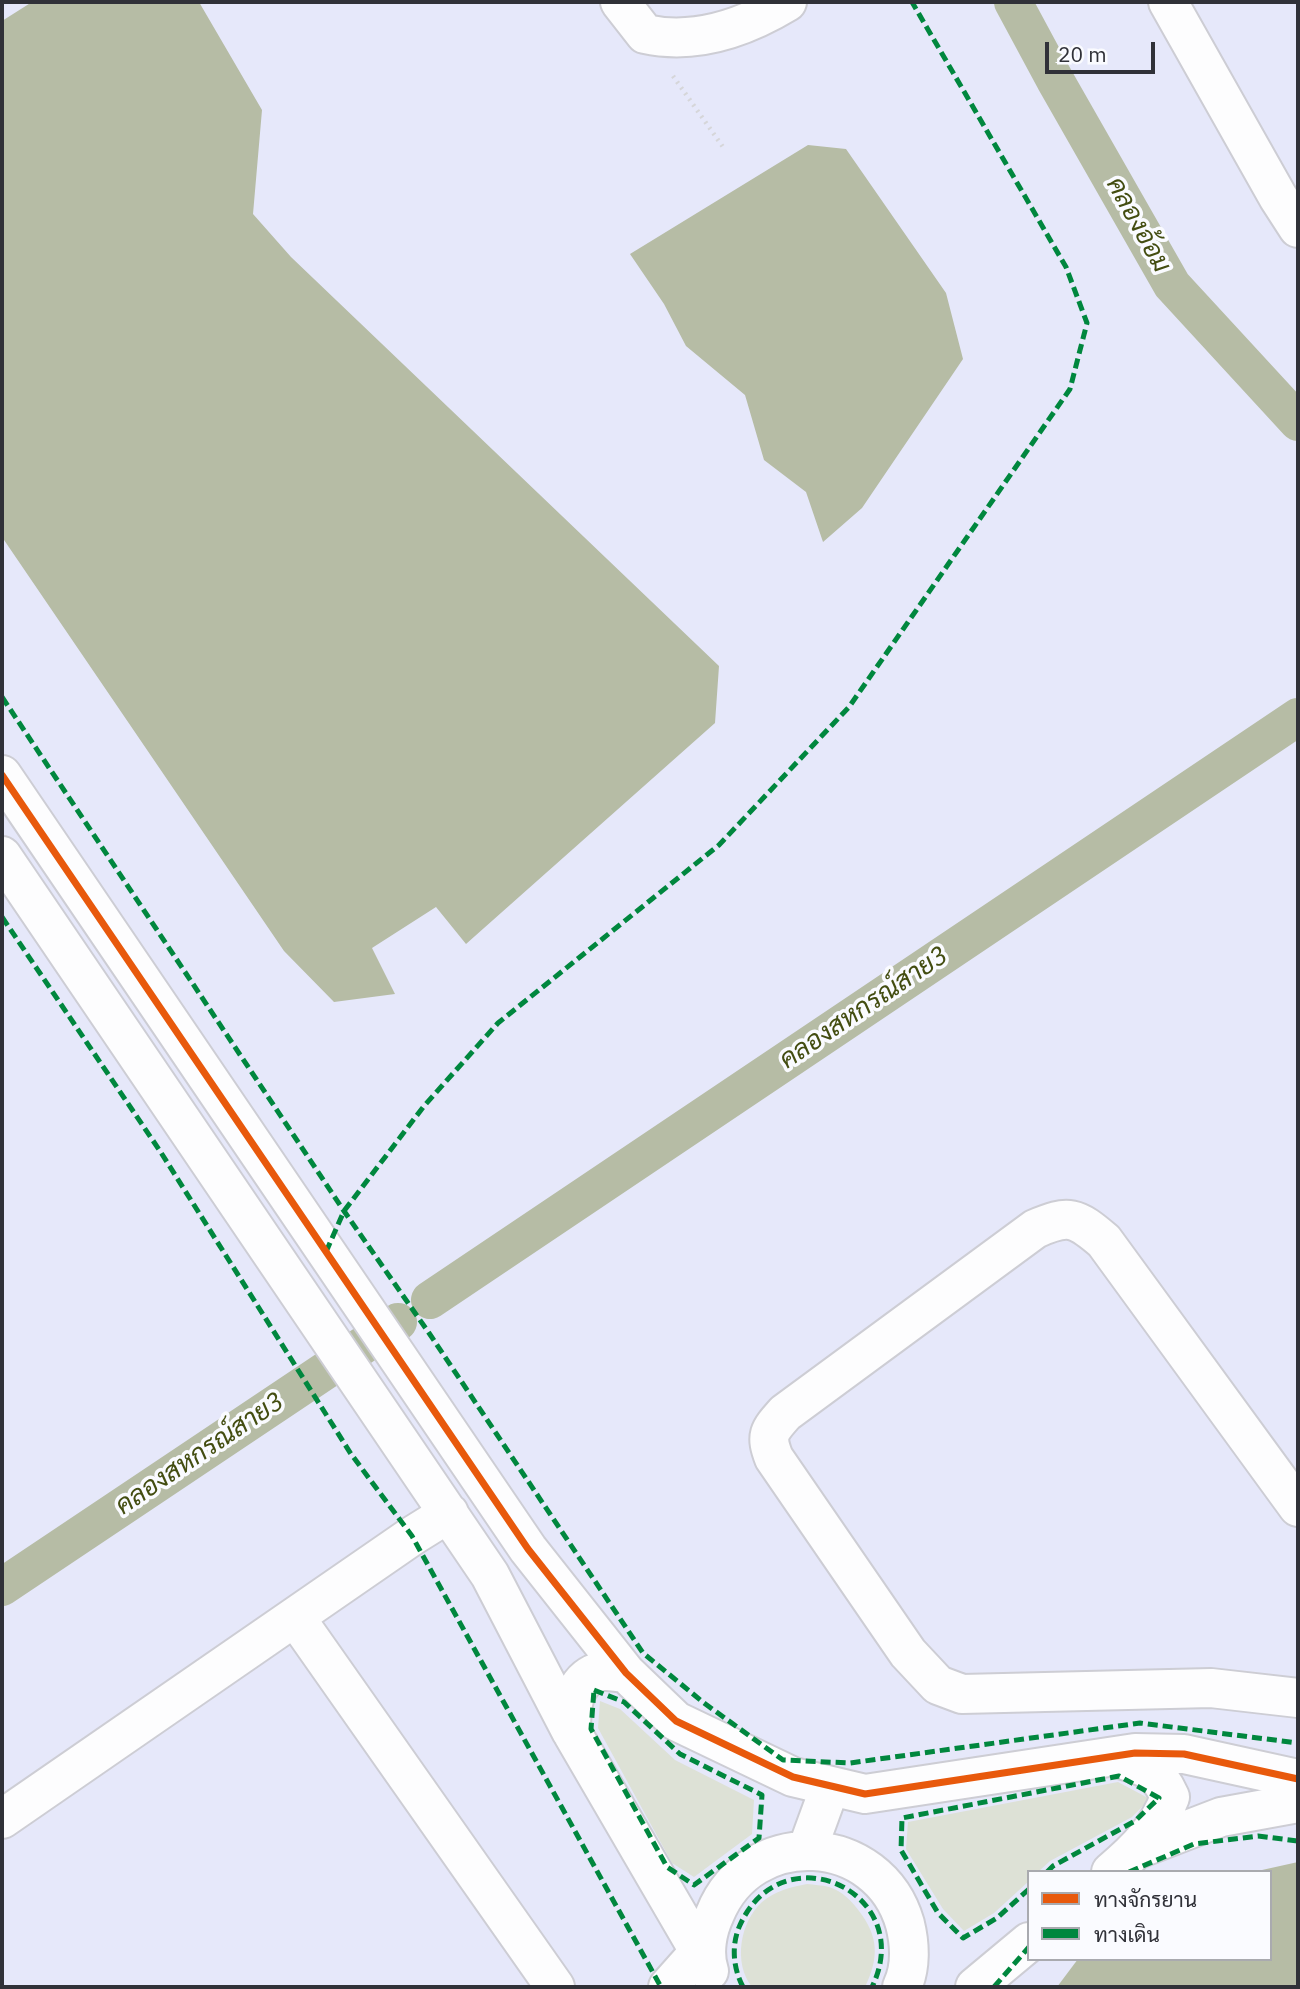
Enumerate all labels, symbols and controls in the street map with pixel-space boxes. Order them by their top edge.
scale bar [1048,28,1158,72]
text: 20 m [1058,40,1107,68]
water label: คลองอ้อม [1099,172,1177,278]
water label: คลองสหกรณ์สาย3 [774,940,954,1076]
water label: คลองสหกรณ์สาย3 [110,1386,290,1522]
legend [1027,1870,1272,1961]
text: ทางจักรยาน [1094,1885,1197,1913]
text: ทางเดิน [1094,1920,1160,1948]

